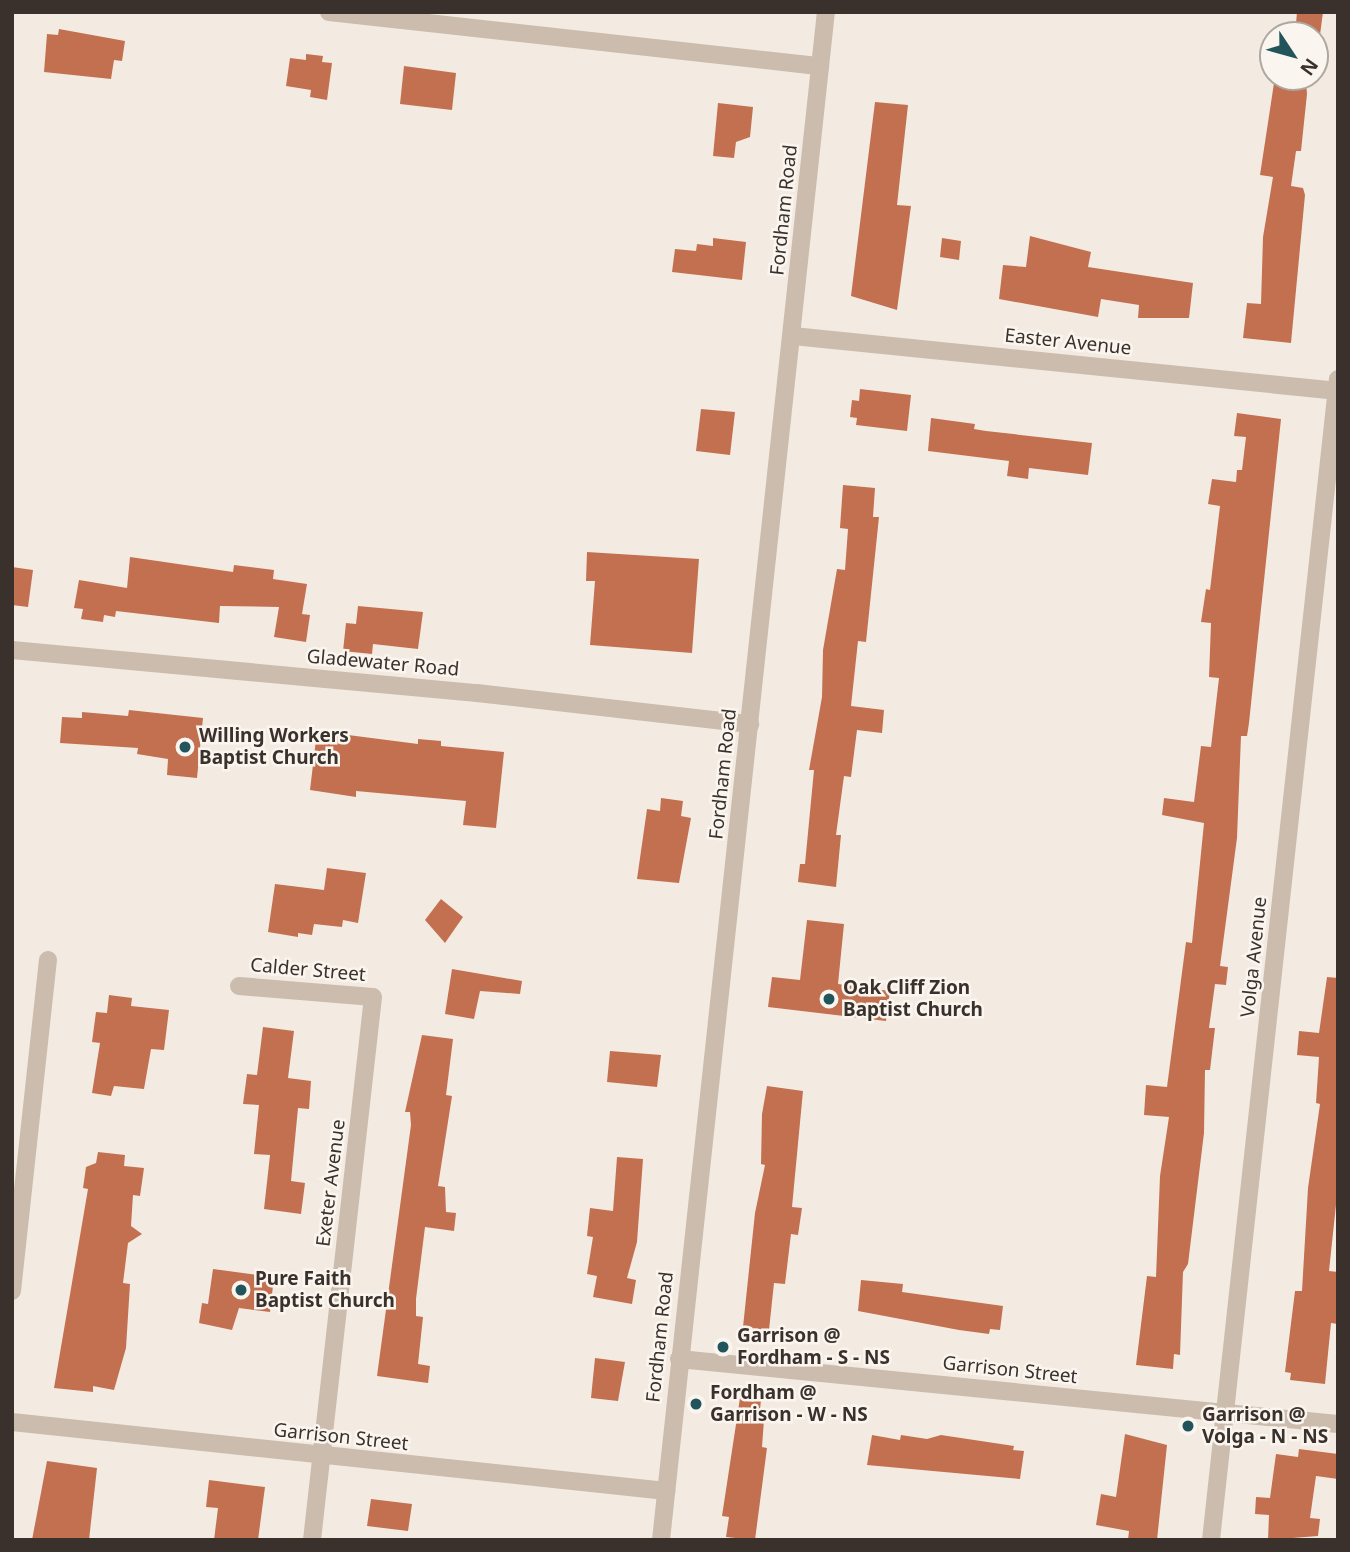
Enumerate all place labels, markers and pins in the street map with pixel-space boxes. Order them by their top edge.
place label: Willing Workers Baptist Church [199,725,349,769]
marker: Willing Workers Baptist Church [177,739,193,755]
place label: Oak Cliff Zion Baptist Church [843,977,983,1021]
marker: Oak Cliff Zion Baptist Church [821,991,837,1007]
place label: Pure Faith Baptist Church [255,1268,395,1312]
marker: Pure Faith Baptist Church [233,1282,249,1298]
place label: Garrison @ Fordham - S - NS [737,1325,890,1369]
marker: Garrison @ Fordham - S - NS [715,1339,731,1355]
place label: Fordham @ Garrison - W - NS [710,1382,868,1426]
marker: Fordham @ Garrison - W - NS [688,1396,704,1412]
place label: Garrison @ Volga - N - NS [1202,1404,1328,1448]
marker: Garrison @ Volga - N - NS [1180,1418,1196,1434]

